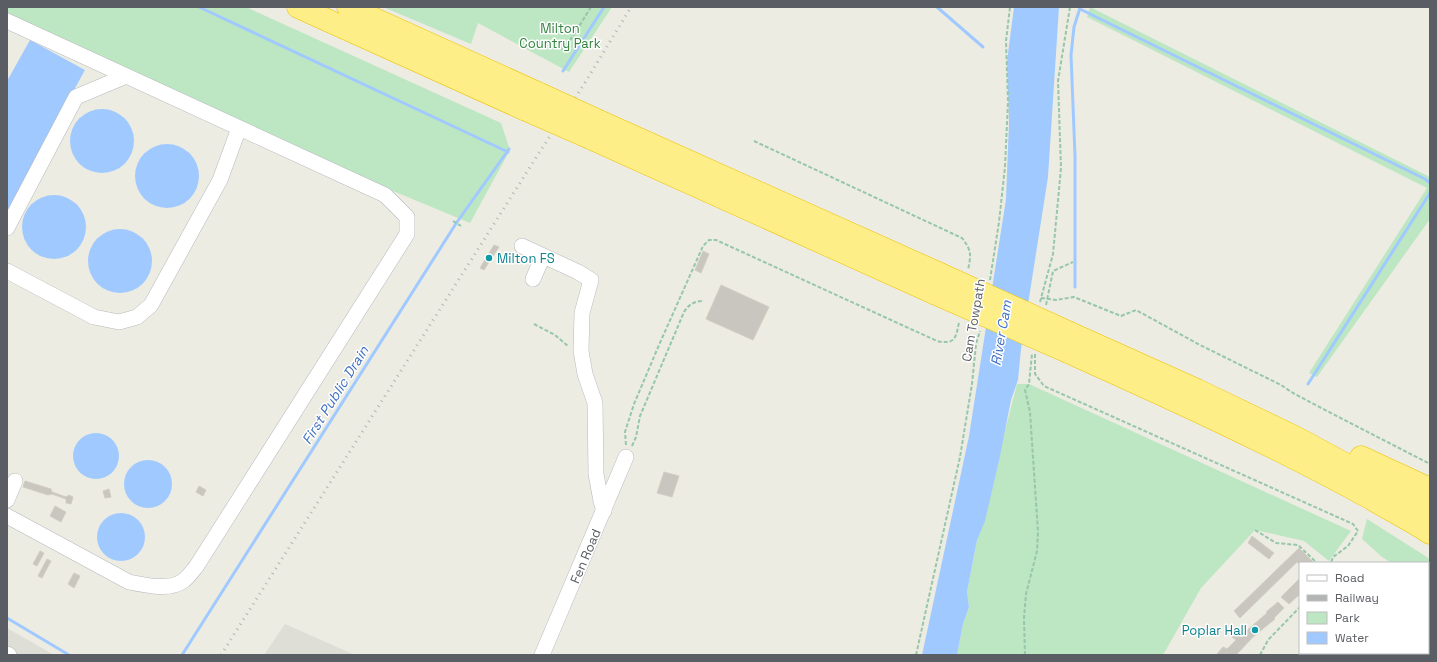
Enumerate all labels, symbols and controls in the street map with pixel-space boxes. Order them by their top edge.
park label: Milton Country Park [519,20,601,52]
place label: Milton FS [497,250,555,267]
marker: Milton FS [484,253,494,263]
street label: Cam Towpath [958,277,989,363]
water label: River Cam [986,298,1016,367]
water label: First Public Drain [298,342,373,448]
street label: Fen Road [566,526,605,586]
legend [1299,562,1429,654]
text: Road [1335,570,1364,586]
text: Railway [1335,590,1379,606]
text: Park [1335,610,1360,626]
place label: Poplar Hall [1182,622,1247,639]
marker: Poplar Hall [1250,625,1260,635]
text: Water [1335,630,1369,646]

